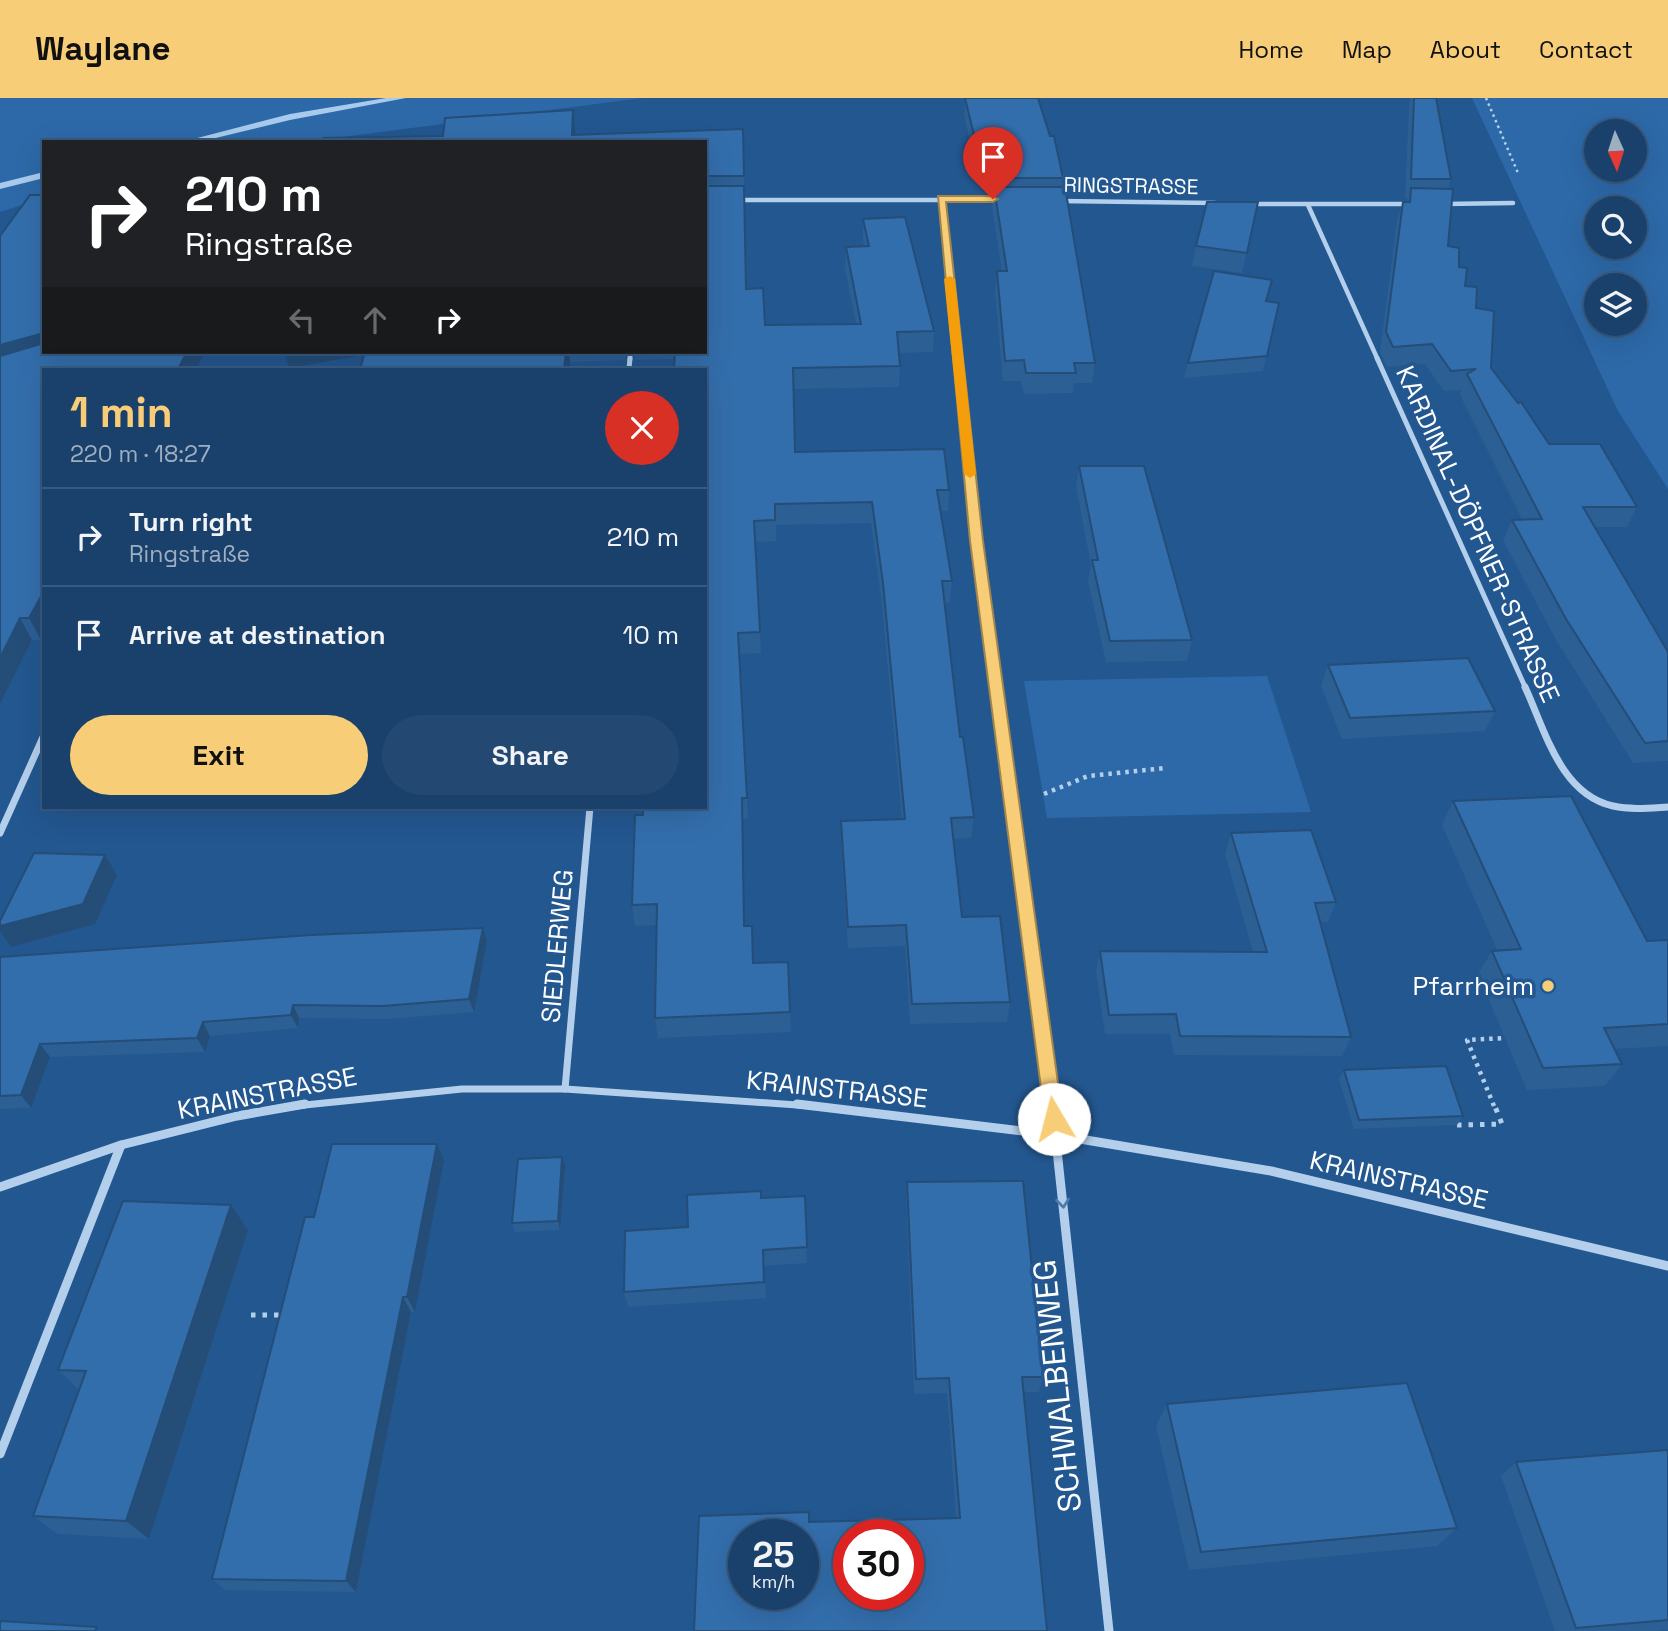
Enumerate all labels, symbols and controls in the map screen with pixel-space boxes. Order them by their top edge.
text: Waylane [35,28,171,70]
text: Home [1238,34,1304,65]
text: Map [1342,34,1392,65]
text: About [1430,34,1501,65]
text: Contact [1539,34,1633,65]
north arrow [1584,119,1647,182]
map controls [1584,119,1647,336]
pin [963,127,1023,199]
icon: arrive [974,138,1012,176]
text: 210 m [185,163,322,225]
icon: right [70,168,161,259]
street label: RINGSTRASSE [1063,171,1199,200]
button: search [1584,196,1647,259]
text: Ringstraße [185,224,353,264]
button: layers [1584,273,1647,336]
icon: left [283,301,321,339]
icon: ahead [356,301,394,339]
icon: right [429,301,467,339]
street label: KARDINAL-DÖPFNER-STRASSE [1388,360,1568,708]
text: 1 min [70,386,173,439]
button: close [605,391,679,465]
text: 220 m · 18:27 [70,439,211,469]
text: Turn right [129,505,253,539]
icon: right [70,518,108,556]
text: 210 m [607,520,679,554]
text: Ringstraße [129,539,250,569]
icon: arrive [70,616,108,654]
text: Arrive at destination [129,618,386,652]
text: 10 m [622,618,679,652]
button: Exit [70,715,368,795]
button: Share [382,715,679,795]
street label: SIEDLERWEG [533,868,581,1024]
place label: Pfarrheim [1413,969,1534,1003]
marker: Pfarrheim [1540,978,1556,994]
street label: KRAINSTRASSE [174,1059,360,1127]
street label: KRAINSTRASSE [745,1063,929,1115]
position arrow [1017,1082,1091,1156]
street label: KRAINSTRASSE [1307,1143,1491,1217]
one-way arrow [1056,1197,1071,1209]
street label: SCHWALBENWEG [1024,1258,1090,1514]
speed limit sign: 30 [833,1519,924,1610]
text: 25 [753,1533,794,1577]
text: km/h [752,1570,795,1593]

